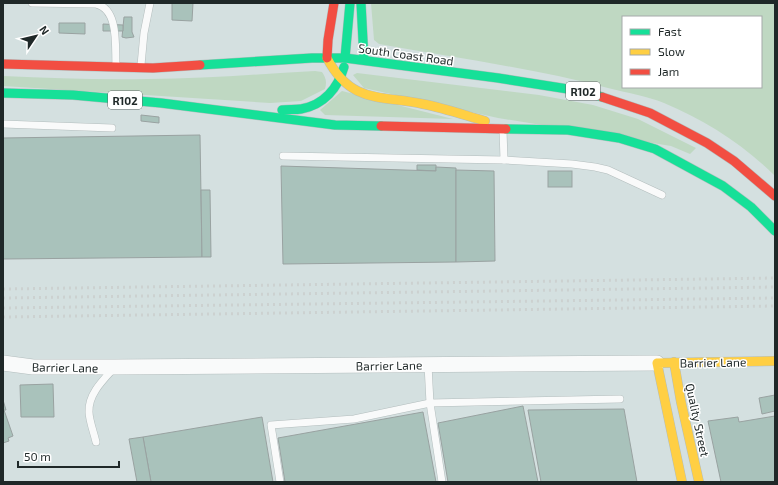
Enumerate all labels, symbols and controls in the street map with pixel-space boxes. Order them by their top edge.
north arrow [16,16,56,56]
legend [622,16,762,88]
text: N [37,23,52,37]
text: Fast [658,24,682,38]
street label: South Coast Road [358,40,454,68]
text: Slow [658,44,685,58]
text: Jam [658,64,679,78]
road number: R102 [566,82,600,100]
road number: R102 [108,91,142,109]
street label: Barrier Lane [680,354,746,370]
street label: Barrier Lane [356,357,422,373]
street label: Barrier Lane [32,359,98,375]
street label: Quality Street [682,382,713,459]
scale bar [18,443,119,469]
text: 50 m [24,449,51,463]

